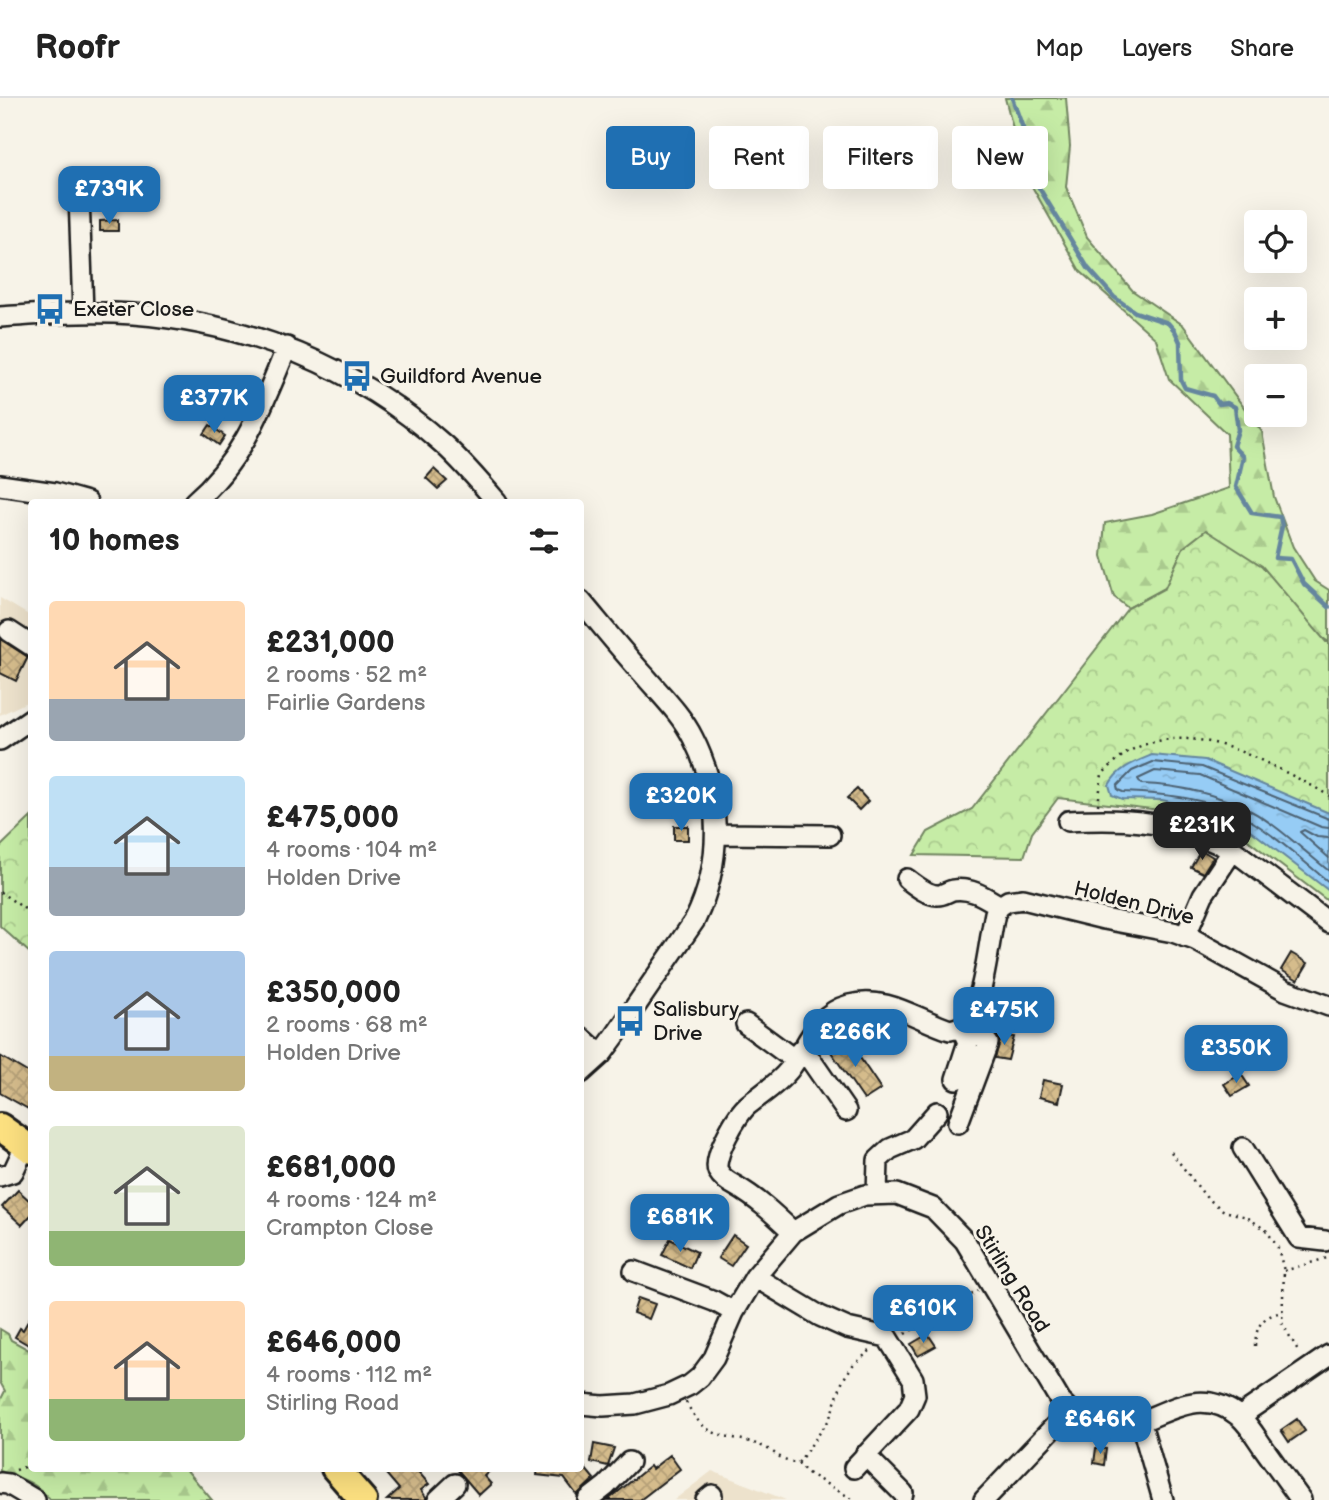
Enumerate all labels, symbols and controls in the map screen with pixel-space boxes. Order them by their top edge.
text: Roofr [35,28,120,68]
text: Map [1035,34,1083,63]
text: Layers [1121,34,1192,63]
text: Share [1230,34,1294,63]
chip: Buy [606,126,695,189]
chip: Rent [709,126,809,189]
chip: Filters [823,126,938,189]
chip: New [952,126,1048,189]
pin: £739K [60,166,158,226]
text: £739K [74,175,144,203]
map controls [1244,210,1307,427]
button: locate [1244,210,1307,273]
button: + [1244,287,1307,350]
bus stop icon: Exeter Close [33,292,67,326]
place label: Exeter Close [73,297,194,322]
bus stop icon: Guildford Avenue [340,359,374,393]
place label: Guildford Avenue [380,364,542,389]
button: − [1244,364,1307,427]
pin: £377K [165,376,263,435]
text: £377K [180,384,248,412]
icon: filters [525,522,563,560]
text: 10 homes [49,523,180,559]
text: £231,000 [266,625,395,661]
icon: home [105,629,189,713]
text: 2 rooms · 52 m² [266,661,427,689]
text: Fairlie Gardens [266,689,425,717]
pin: £320K [632,774,730,833]
text: £320K [645,782,717,810]
text: £475,000 [266,800,399,836]
pin: £231K [1153,802,1251,862]
icon: home [105,804,189,888]
text: £231K [1169,811,1235,839]
text: 4 rooms · 104 m² [266,836,437,864]
text: Holden Drive [266,864,401,892]
street label: Holden Drive [1071,876,1197,930]
text: £350,000 [266,975,401,1011]
icon: home [105,979,189,1063]
pin: £475K [955,988,1053,1047]
text: £475K [969,996,1039,1024]
place label: Salisbury Drive [653,997,740,1046]
bus stop icon: Salisbury Drive [613,1004,647,1038]
pin: £266K [806,1010,904,1069]
text: 2 rooms · 68 m² [266,1011,428,1039]
text: £266K [819,1018,891,1046]
pin: £350K [1187,1026,1285,1085]
text: £350K [1201,1034,1271,1062]
text: Holden Drive [266,1039,401,1067]
text: £681,000 [266,1150,396,1186]
icon: home [105,1154,189,1238]
text: 4 rooms · 124 m² [266,1186,437,1214]
pin: £681K [631,1194,729,1254]
text: £681K [646,1203,714,1231]
text: Crampton Close [266,1214,433,1242]
street label: Stirling Road [969,1221,1055,1337]
pin: £610K [874,1286,972,1345]
text: £610K [889,1294,957,1322]
text: £646,000 [266,1325,401,1361]
icon: home [105,1329,189,1413]
text: 4 rooms · 112 m² [266,1361,432,1389]
text: Stirling Road [266,1389,399,1417]
pin: £646K [1051,1396,1149,1456]
text: £646K [1064,1405,1136,1433]

